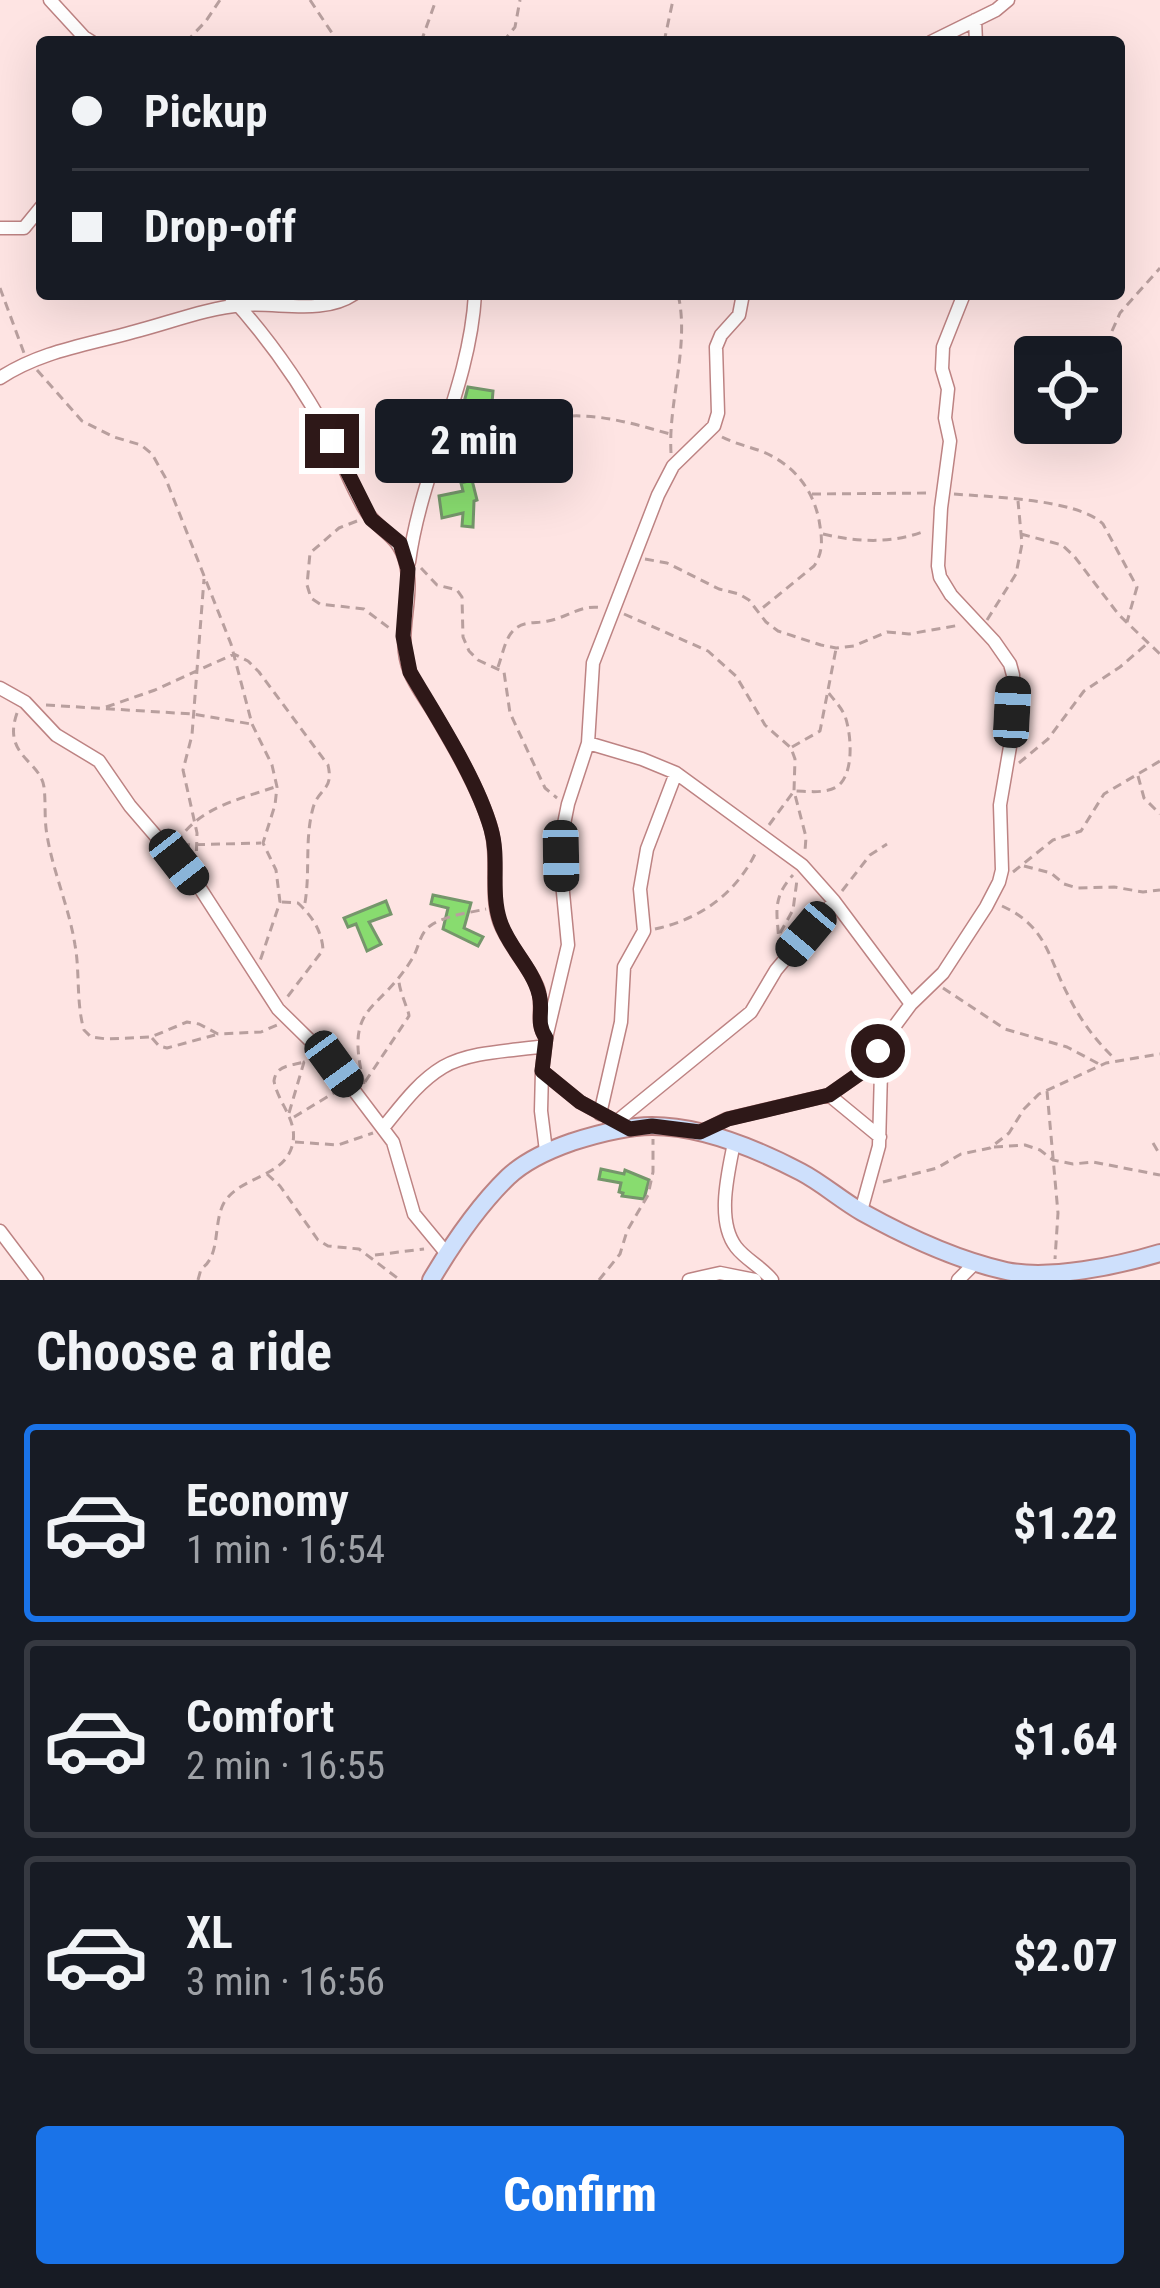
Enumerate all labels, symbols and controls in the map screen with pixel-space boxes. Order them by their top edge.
text: Pickup [144,85,268,138]
text: Drop-off [144,200,296,253]
map controls [1014,336,1122,444]
button: locate [1014,336,1122,444]
callout: 2 min [374,399,572,483]
route end [305,414,359,468]
text: 2 min [431,418,517,464]
car [992,675,1032,749]
car [542,820,580,892]
car [143,823,215,901]
car [769,895,843,973]
car [298,1024,370,1104]
route start [851,1024,905,1078]
text: Choose a ride [36,1320,332,1383]
icon: car [42,1469,150,1577]
text: Economy [186,1474,349,1527]
text: $1.22 [1013,1497,1118,1550]
text: 1 min · 16:54 [186,1527,385,1573]
icon: car [42,1685,150,1793]
text: Comfort [186,1690,334,1743]
text: $1.64 [1013,1713,1118,1766]
text: 2 min · 16:55 [186,1743,385,1789]
icon: car [42,1901,150,2009]
text: XL [186,1906,233,1959]
text: $2.07 [1013,1929,1118,1982]
text: 3 min · 16:56 [186,1959,385,2005]
button: Confirm [36,2126,1124,2264]

